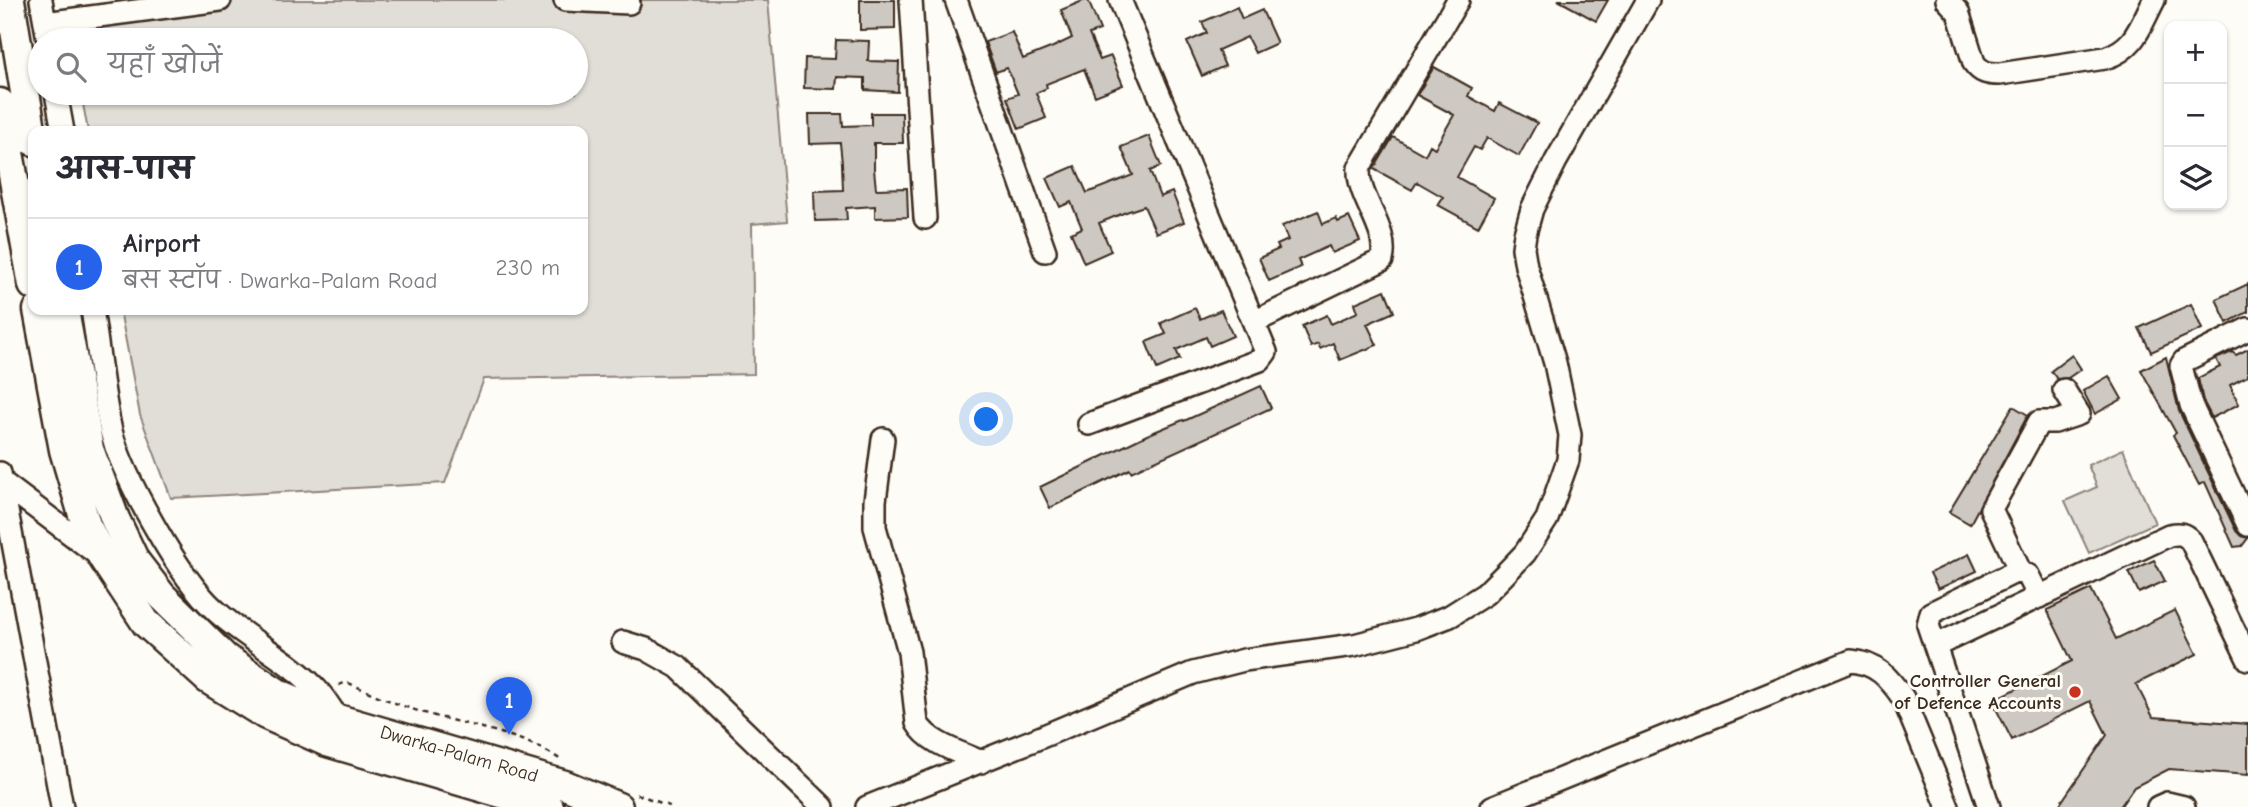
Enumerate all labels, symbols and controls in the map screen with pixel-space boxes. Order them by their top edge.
map controls [2164,21,2227,210]
button: + [2164,21,2227,84]
search box [28,28,588,105]
icon: search [52,48,90,86]
text: यहाँ खोजें [108,50,222,80]
button: − [2164,84,2227,147]
button: layers [2164,147,2227,210]
text: आस-पास [56,152,193,187]
text: Airport [123,229,200,259]
text: 1 [74,254,84,281]
text: 230 m [496,254,560,281]
text: बस स्टॉप · Dwarka-Palam Road [123,267,437,294]
your location [969,402,1003,436]
place label: Controller General of Defence Accounts [1894,670,2061,714]
pin: 1 [486,677,532,735]
marker: Controller General of Defence Accounts [2067,684,2083,700]
street label: Dwarka-Palam Road [378,721,540,787]

